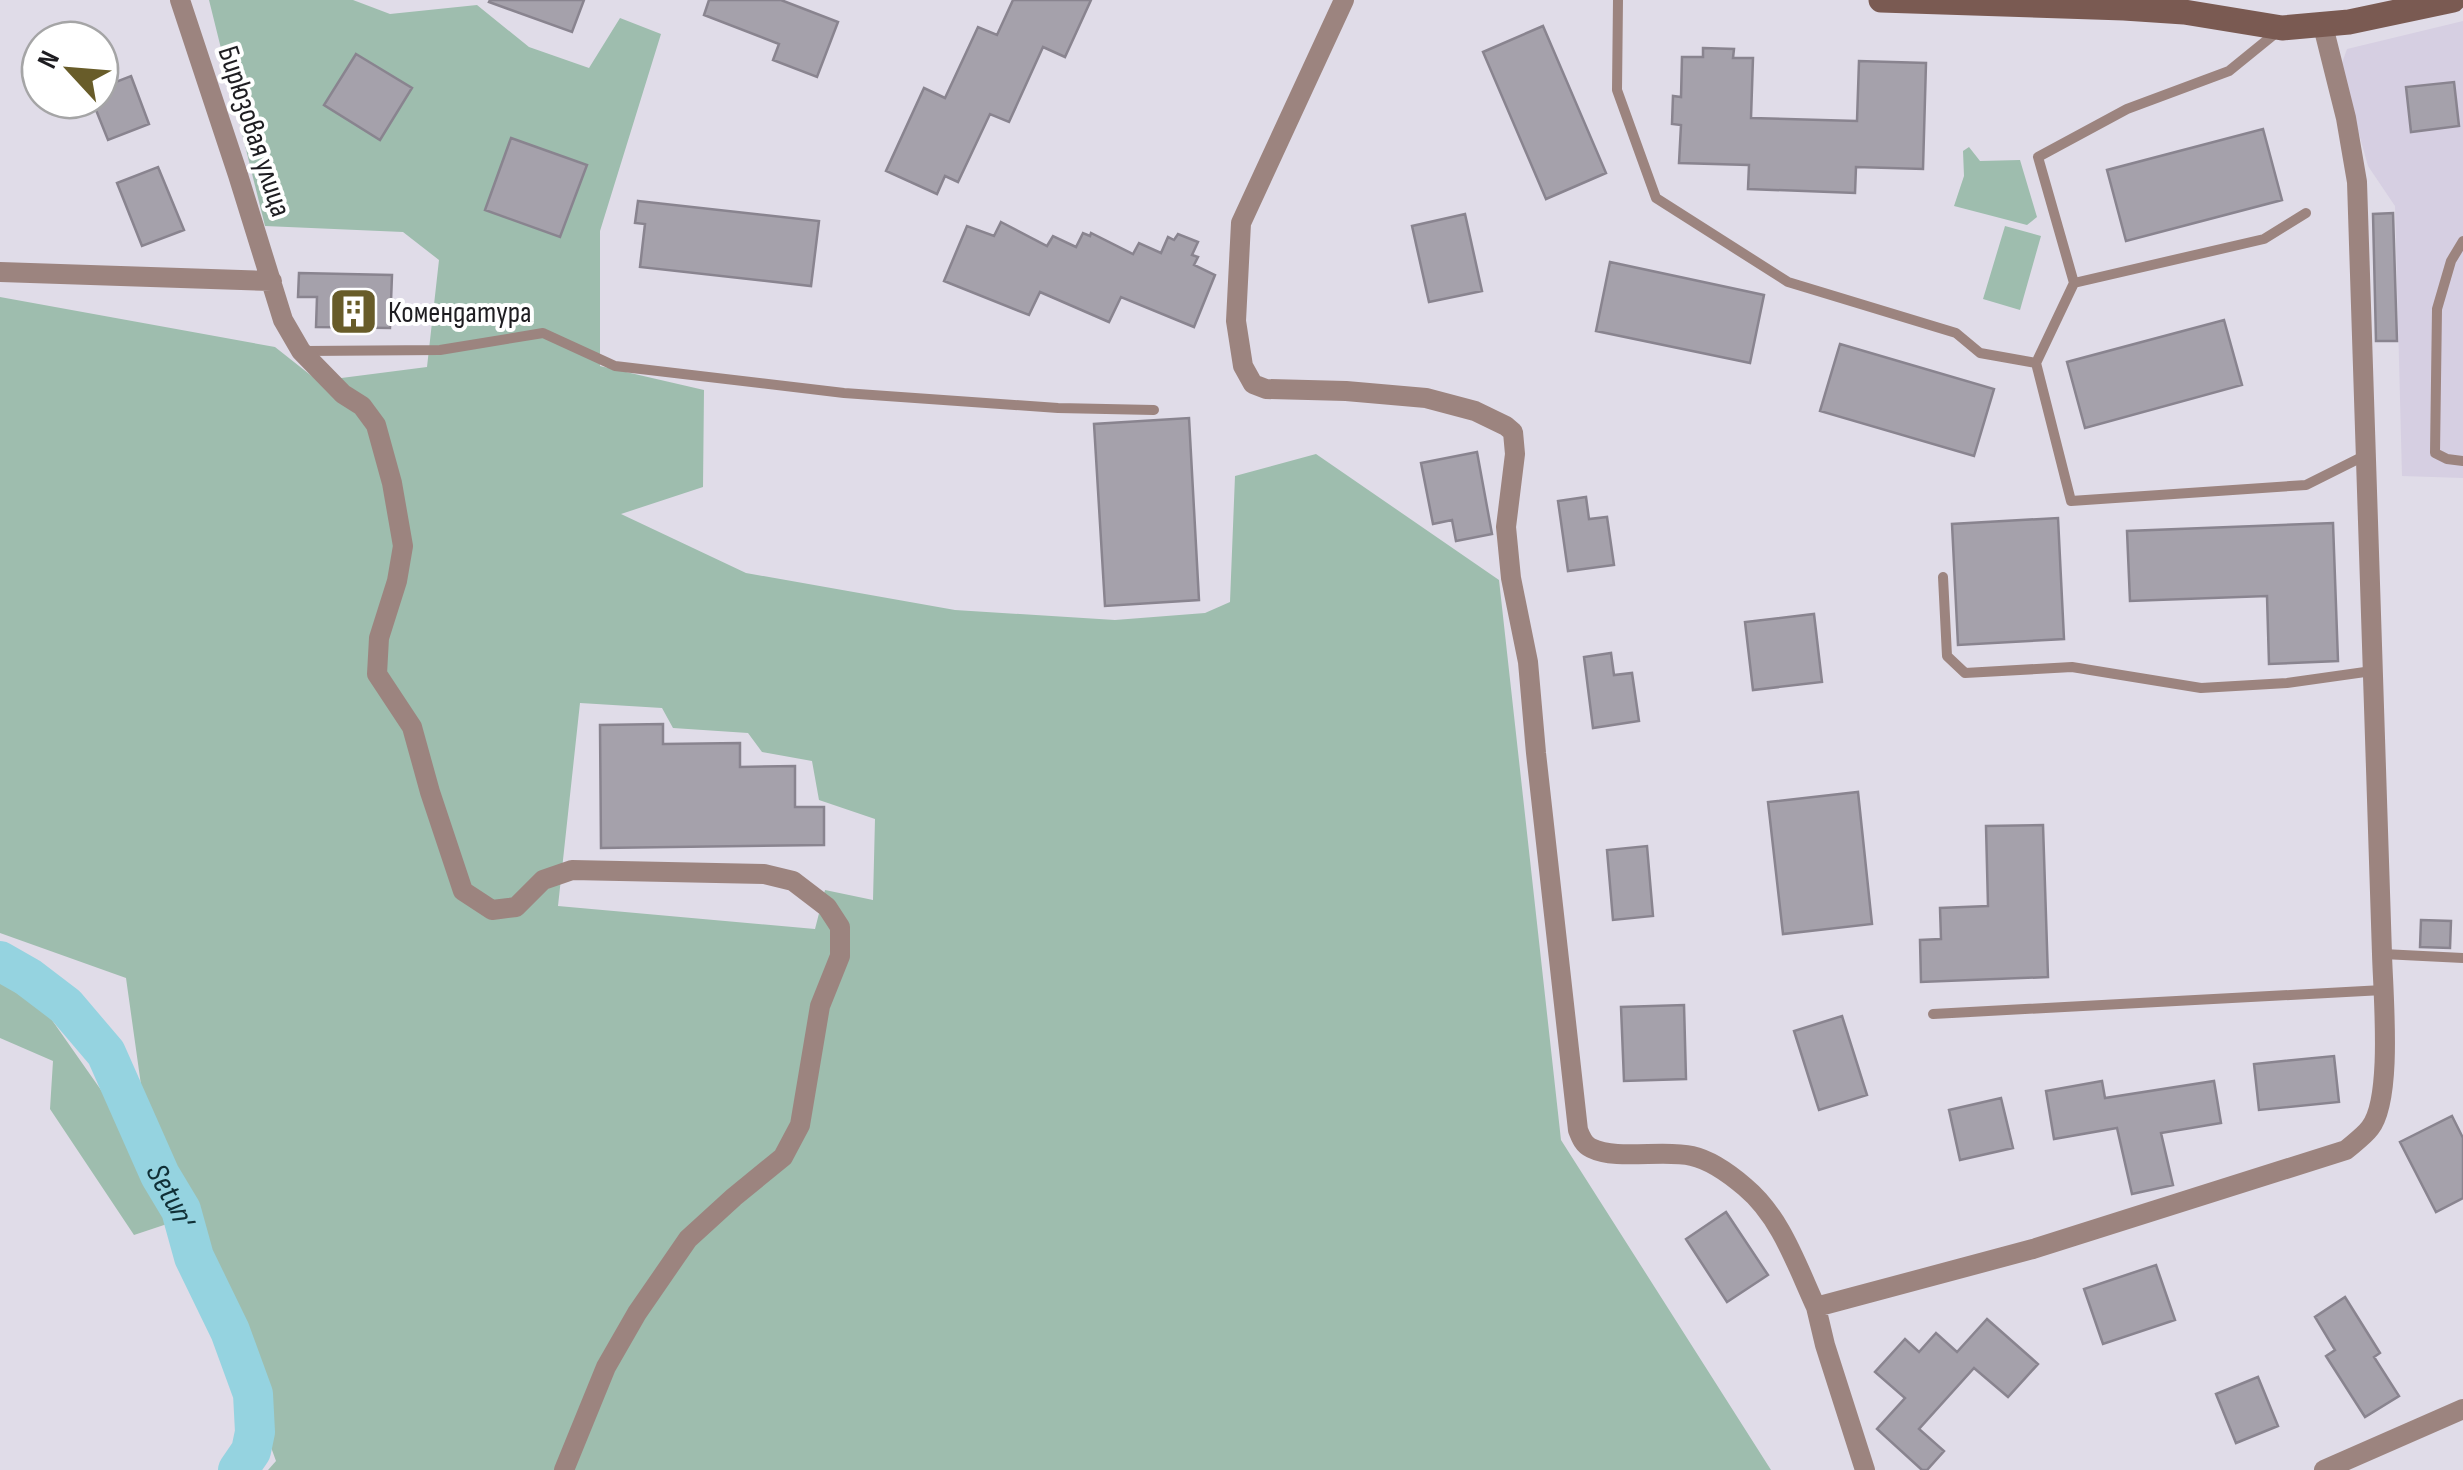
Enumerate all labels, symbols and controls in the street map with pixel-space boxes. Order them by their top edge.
north arrow [20,20,120,120]
street label: Бирюзовая улица [210,41,299,221]
text: N [31,46,67,74]
building icon: Комендатура [327,286,379,338]
place label: Комендатура [388,295,532,331]
water label: Setun' [137,1158,203,1232]

